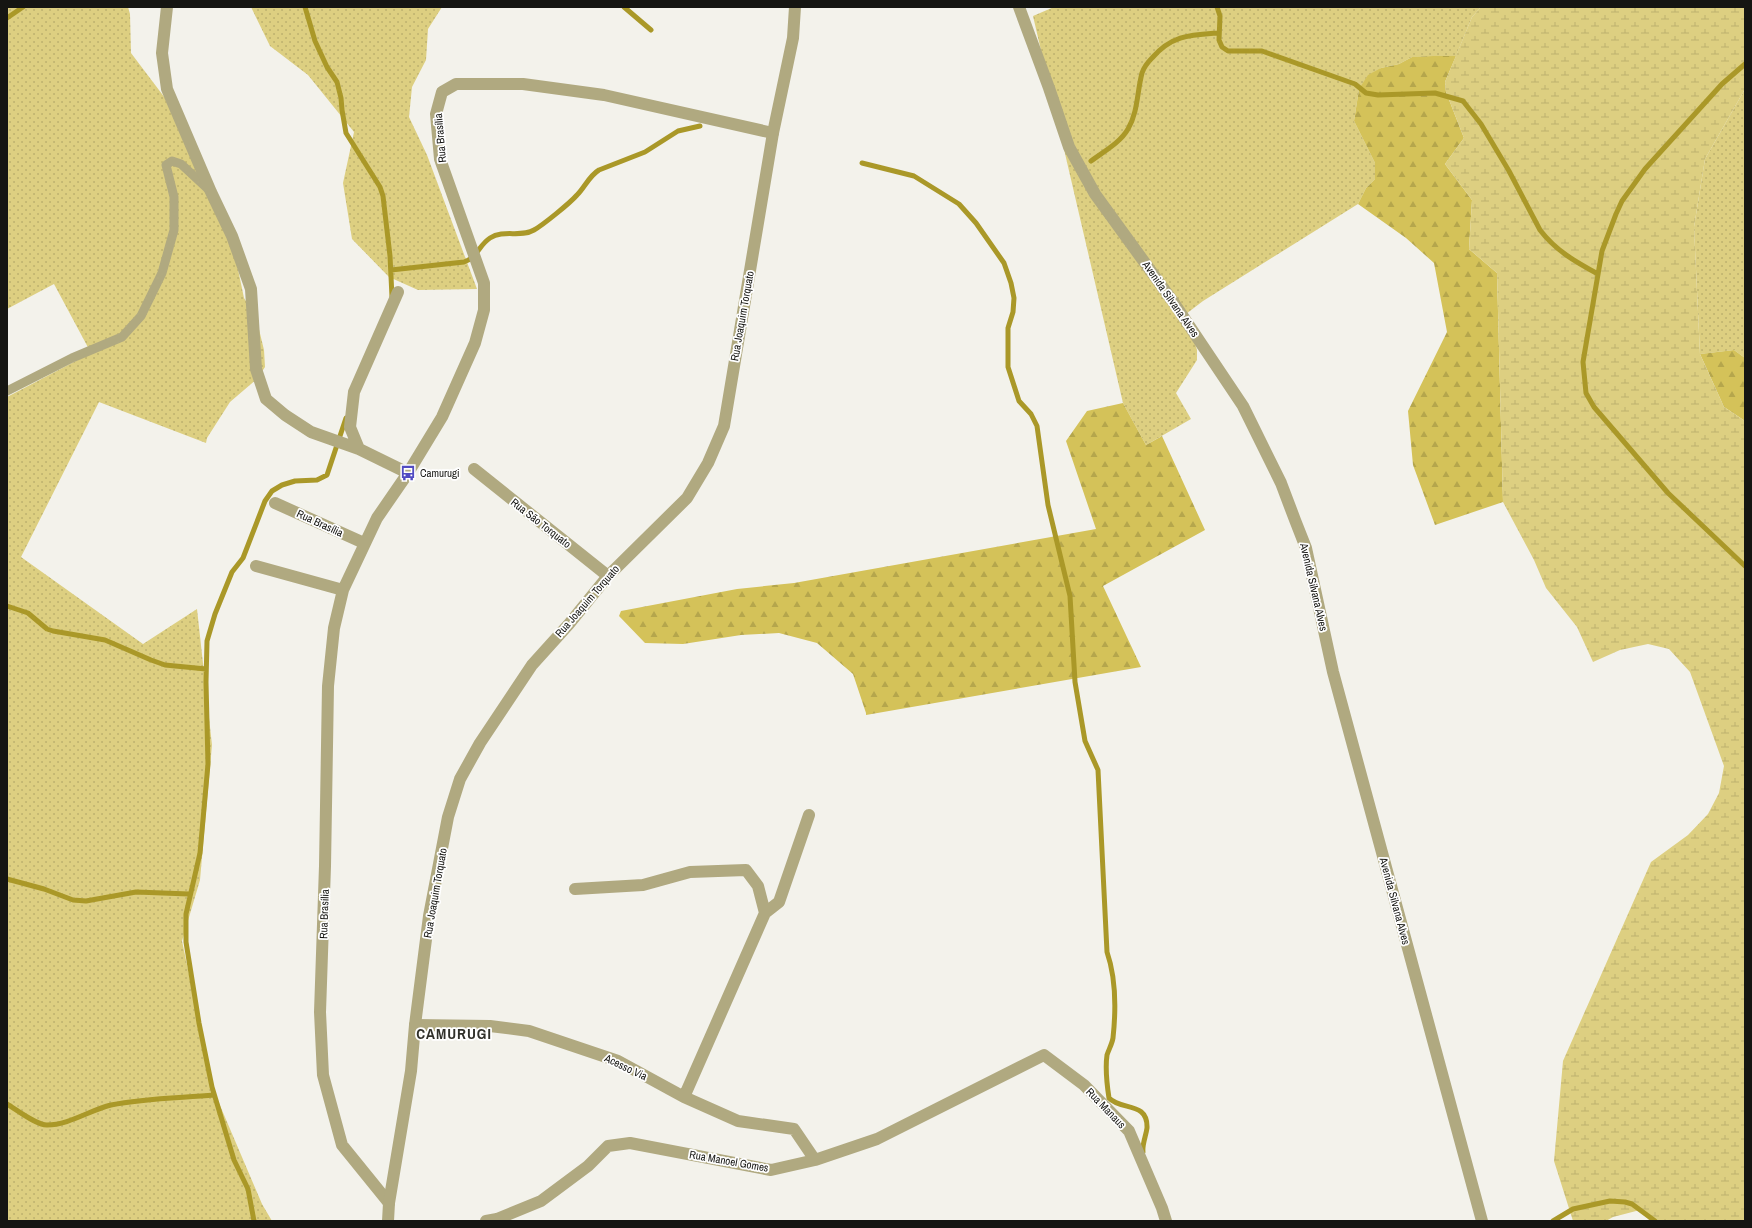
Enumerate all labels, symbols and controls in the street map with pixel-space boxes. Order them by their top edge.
street label: Rua Brasília [431,113,449,163]
street label: Avenida Silvana Alves [1139,257,1203,340]
street label: Rua Joaquim Torquato [727,270,757,362]
bus stop icon: Camurugi [399,464,417,482]
place label: Camurugi [420,466,460,480]
street label: Rua São Torquato [508,495,574,551]
street label: Rua Brasília [295,506,345,540]
street label: Avenida Silvana Alves [1297,541,1331,633]
street label: Rua Joaquim Torquato [552,562,622,640]
street label: Rua Joaquim Torquato [420,847,450,939]
street label: Avenida Silvana Alves [1376,855,1413,947]
street label: Rua Brasília [316,889,332,939]
district label: CAMURUGI [416,1023,492,1044]
street label: Acesso Via [602,1050,650,1083]
street label: Rua Manaus [1083,1085,1129,1132]
street label: Rua Manoel Gomes [688,1147,770,1175]

